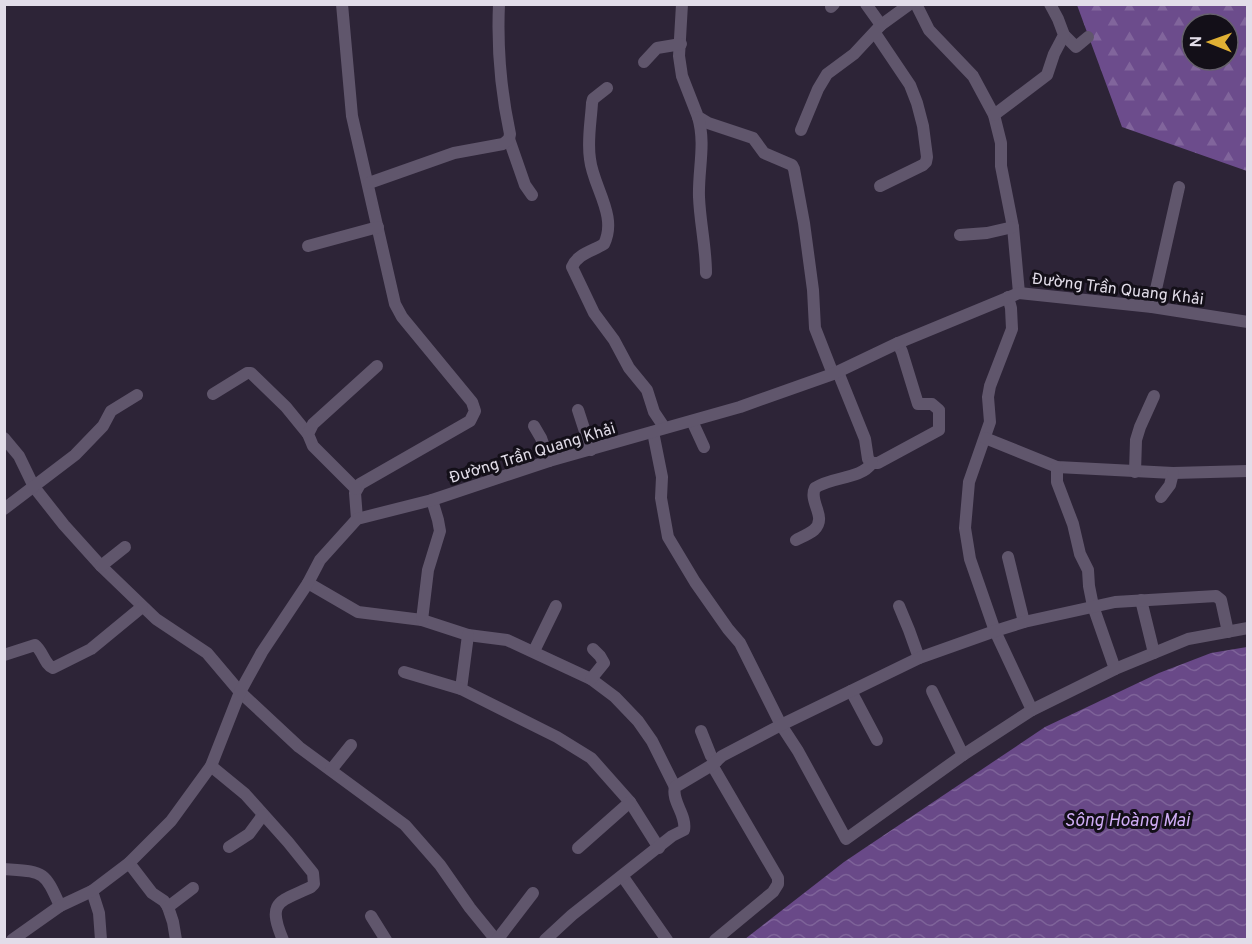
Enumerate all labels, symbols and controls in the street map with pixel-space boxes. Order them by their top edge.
north arrow [1180,12,1240,72]
text: N [1187,36,1207,48]
street label: Đường Trần Quang Khải [1031,269,1205,310]
street label: Đường Trần Quang Khải [447,418,618,489]
water label: Sông Hoàng Mai [1064,810,1191,833]

